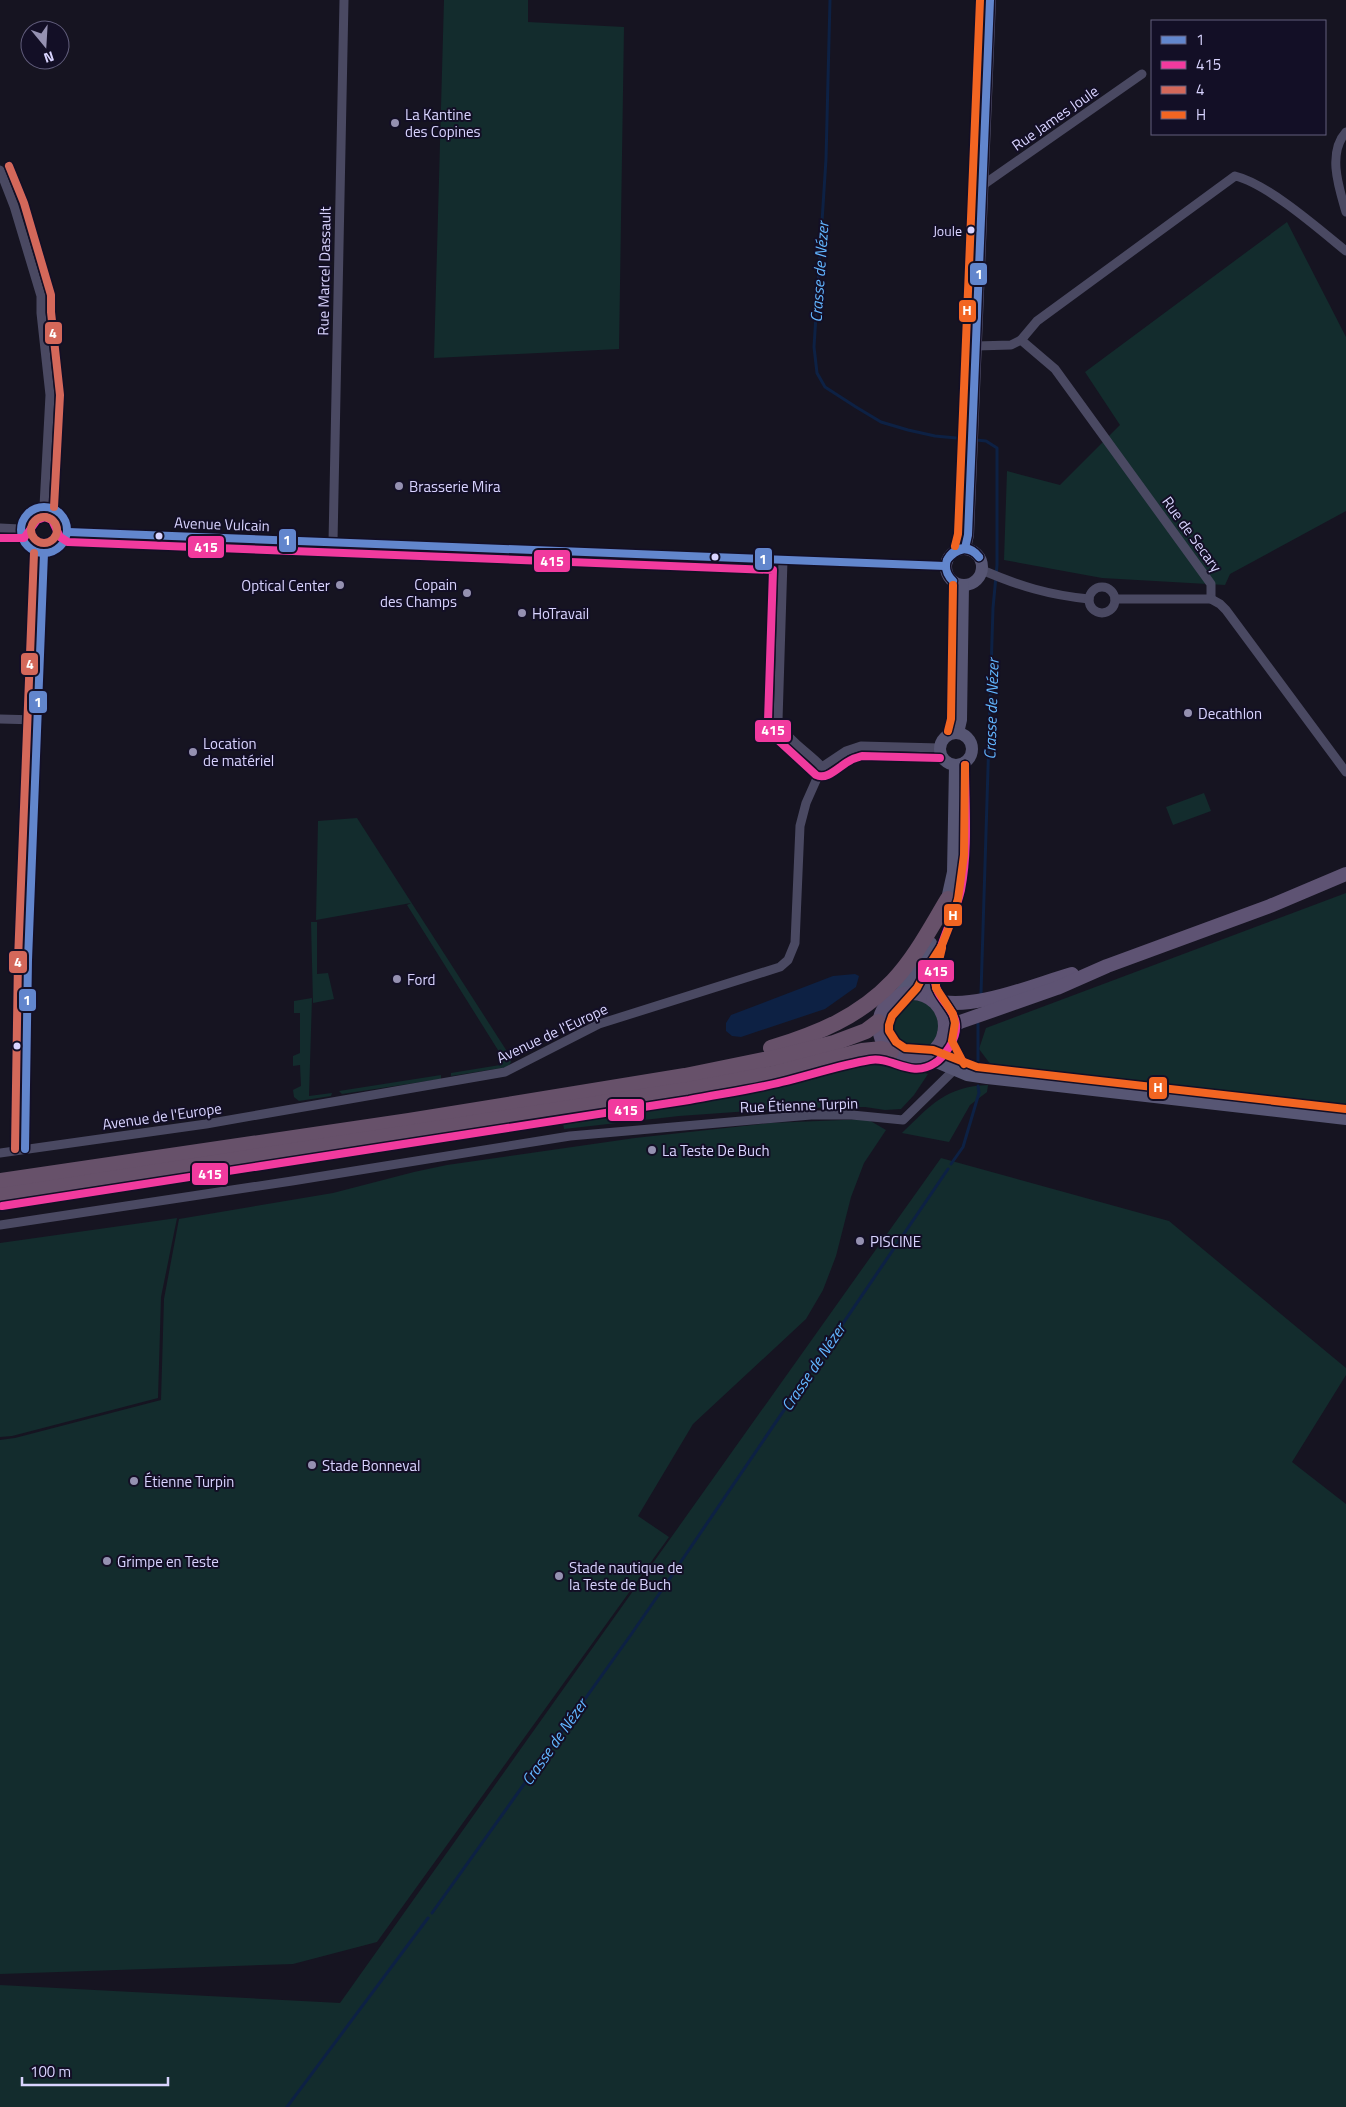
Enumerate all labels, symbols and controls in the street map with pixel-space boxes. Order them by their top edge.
north arrow [20,20,70,70]
legend [1151,20,1326,135]
text: 1 [1196,28,1204,51]
text: N [41,46,57,69]
text: 415 [1196,53,1221,76]
text: 4 [1196,78,1204,101]
street label: Rue James Joule [1007,79,1103,157]
place label: La Kantine des Copines [405,103,481,143]
text: H [1196,103,1206,126]
marker: La Kantine des Copines [389,117,401,129]
street label: Rue Marcel Dassault [311,205,337,336]
water label: Crasse de Nézer [804,219,835,323]
place label: Joule [933,220,962,241]
marker: Joule [966,225,976,235]
line badge: 1 [969,262,988,286]
text: 1 [975,263,983,284]
line badge: H [958,299,977,323]
text: H [962,299,972,320]
line badge: 4 [44,321,63,345]
text: 4 [49,322,57,343]
place label: Brasserie Mira [409,475,501,498]
marker: Brasserie Mira [393,480,405,492]
street label: Rue de Secary [1157,491,1227,577]
street label: Avenue Vulcain [174,511,270,537]
line badge: 1 [278,528,297,553]
text: 1 [283,529,291,550]
unlabelled marker [154,531,164,541]
line badge: 415 [187,535,225,559]
text: 415 [194,536,218,557]
line badge: 1 [754,547,773,571]
text: 1 [759,548,767,569]
line badge: 415 [533,549,571,573]
text: 415 [540,550,564,571]
unlabelled marker [710,552,720,562]
place label: Copain des Champs [380,573,457,613]
place label: Optical Center [241,574,330,597]
marker: Optical Center [334,579,346,591]
marker: Copain des Champs [461,587,473,599]
place label: HoTravail [532,602,589,625]
marker: HoTravail [516,607,528,619]
line badge: 4 [20,652,39,676]
text: 4 [26,653,34,674]
water label: Crasse de Nézer [977,656,1005,760]
line badge: 1 [28,690,48,714]
text: 1 [34,691,42,712]
place label: Decathlon [1198,702,1262,725]
marker: Decathlon [1182,707,1194,719]
line badge: 415 [754,719,792,743]
text: 415 [761,719,785,740]
place label: Location de matériel [203,732,274,772]
marker: Location de matériel [187,746,199,758]
line badge: H [943,903,963,927]
text: H [948,904,958,925]
line badge: 4 [8,950,28,974]
text: 4 [14,951,22,972]
line badge: 415 [917,959,955,983]
text: 415 [924,960,948,981]
place label: Ford [407,968,435,991]
marker: Ford [391,973,403,985]
line badge: 1 [18,988,37,1012]
text: 1 [23,989,31,1010]
street label: Avenue de l'Europe [493,997,611,1069]
unlabelled marker [12,1041,22,1051]
line badge: H [1148,1076,1168,1100]
text: H [1153,1076,1163,1097]
street label: Rue Étienne Turpin [739,1091,859,1119]
street label: Avenue de l'Europe [101,1096,223,1136]
line badge: 415 [607,1098,645,1122]
text: 415 [614,1099,638,1120]
place label: La Teste De Buch [662,1139,770,1162]
marker: La Teste De Buch [646,1144,658,1156]
line badge: 415 [191,1162,229,1186]
text: 415 [198,1163,222,1184]
place label: PISCINE [870,1230,921,1253]
marker: PISCINE [854,1235,866,1247]
water label: Crasse de Nézer [775,1317,852,1416]
place label: Stade Bonneval [322,1454,420,1477]
marker: Stade Bonneval [306,1459,318,1471]
place label: Étienne Turpin [144,1470,234,1493]
marker: Étienne Turpin [128,1475,140,1487]
place label: Grimpe en Teste [117,1550,219,1573]
marker: Grimpe en Teste [101,1555,113,1567]
place label: Stade nautique de la Teste de Buch [569,1556,683,1596]
marker: Stade nautique de la Teste de Buch [553,1570,565,1582]
water label: Crasse de Nézer [515,1692,594,1790]
scale bar [22,2054,169,2086]
text: 100 m [30,2060,71,2083]

